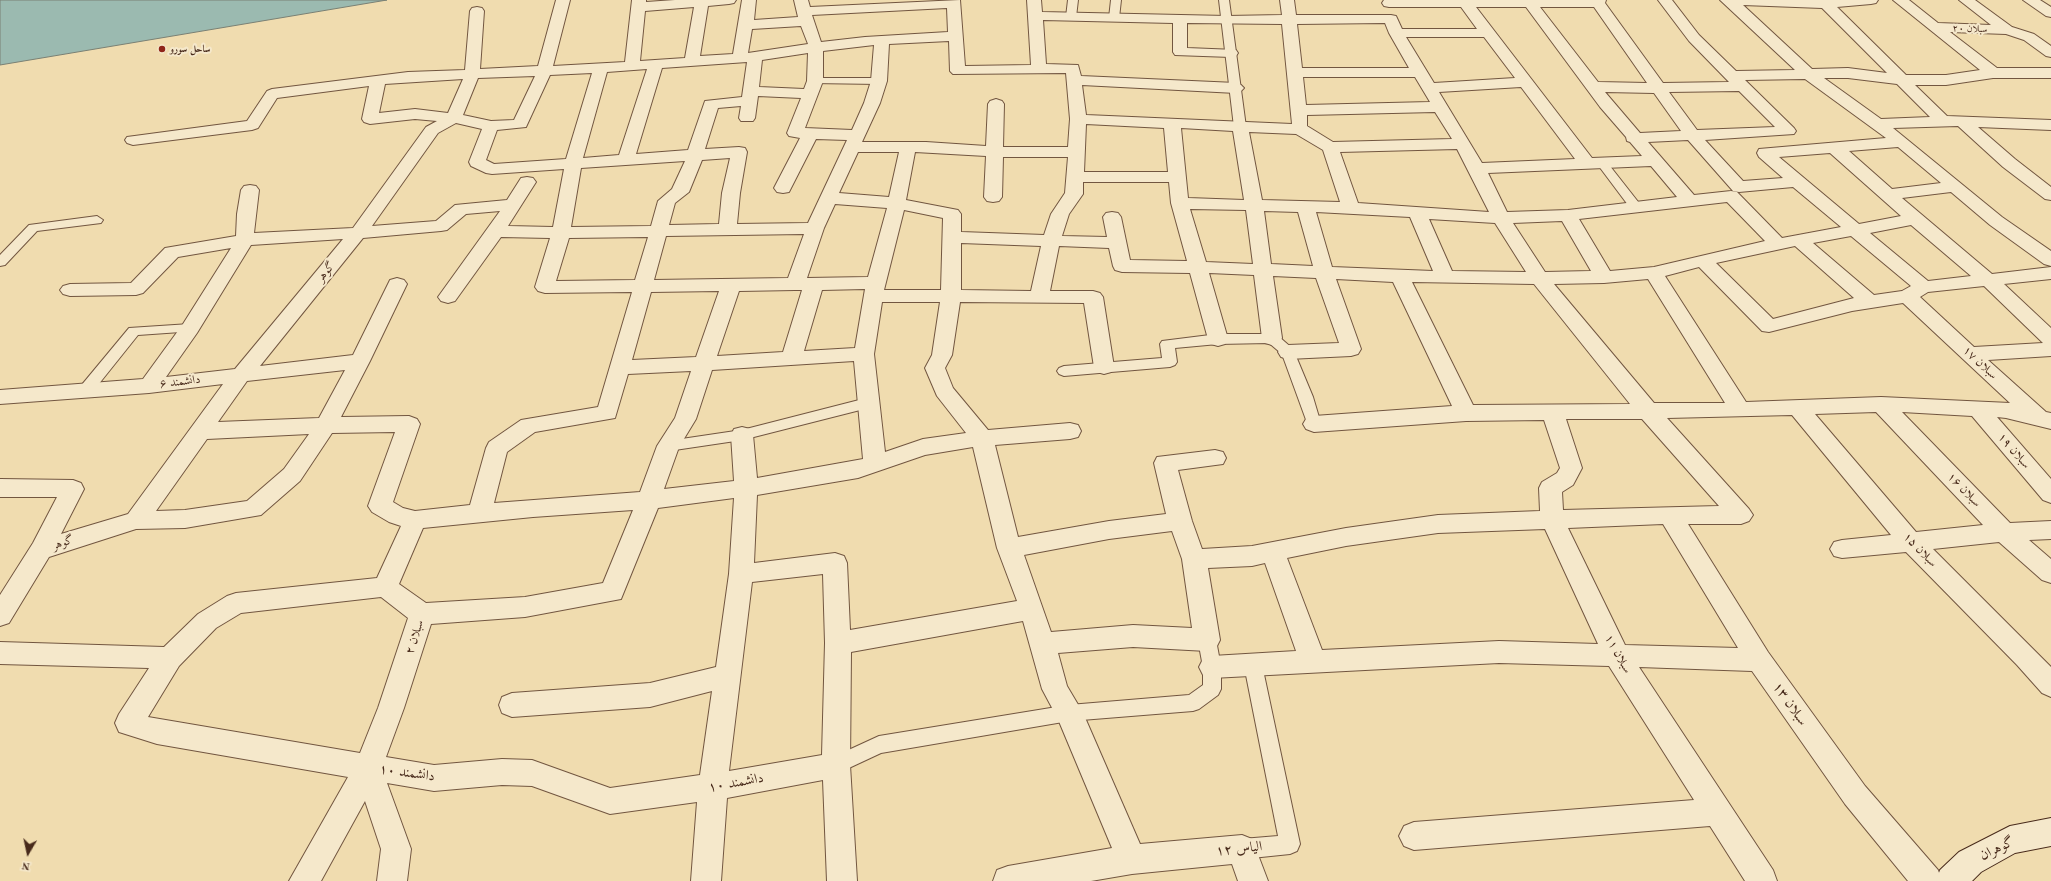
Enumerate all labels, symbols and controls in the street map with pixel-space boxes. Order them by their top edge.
street label: سبلان ۲۰ [1952,22,1988,36]
place label: ساحل سورو [170,43,210,55]
marker: ساحل سورو [157,44,167,54]
street label: گوهر [314,259,338,285]
street label: سبلان ۱۷ [1960,343,2000,383]
street label: دانشمند ۶ [159,372,201,392]
street label: سبلان ۱۹ [1995,430,2033,472]
street label: سبلان ۱۶ [1944,470,1984,510]
street label: سبلان ۱۵ [1900,530,1940,570]
street label: گوهر [51,533,75,553]
street label: سبلان ۲ [403,618,427,656]
street label: سبلان ۱۱ [1601,632,1635,676]
street label: سبلان ۱۳ [1769,679,1811,729]
street label: دانشمند ۱۰ [378,761,436,785]
street label: دانشمند ۱۰ [707,770,765,796]
north arrow [8,833,48,873]
street label: گوهران [1977,834,2017,864]
street label: الیاس ۱۲ [1215,838,1263,860]
text: N [21,859,31,871]

